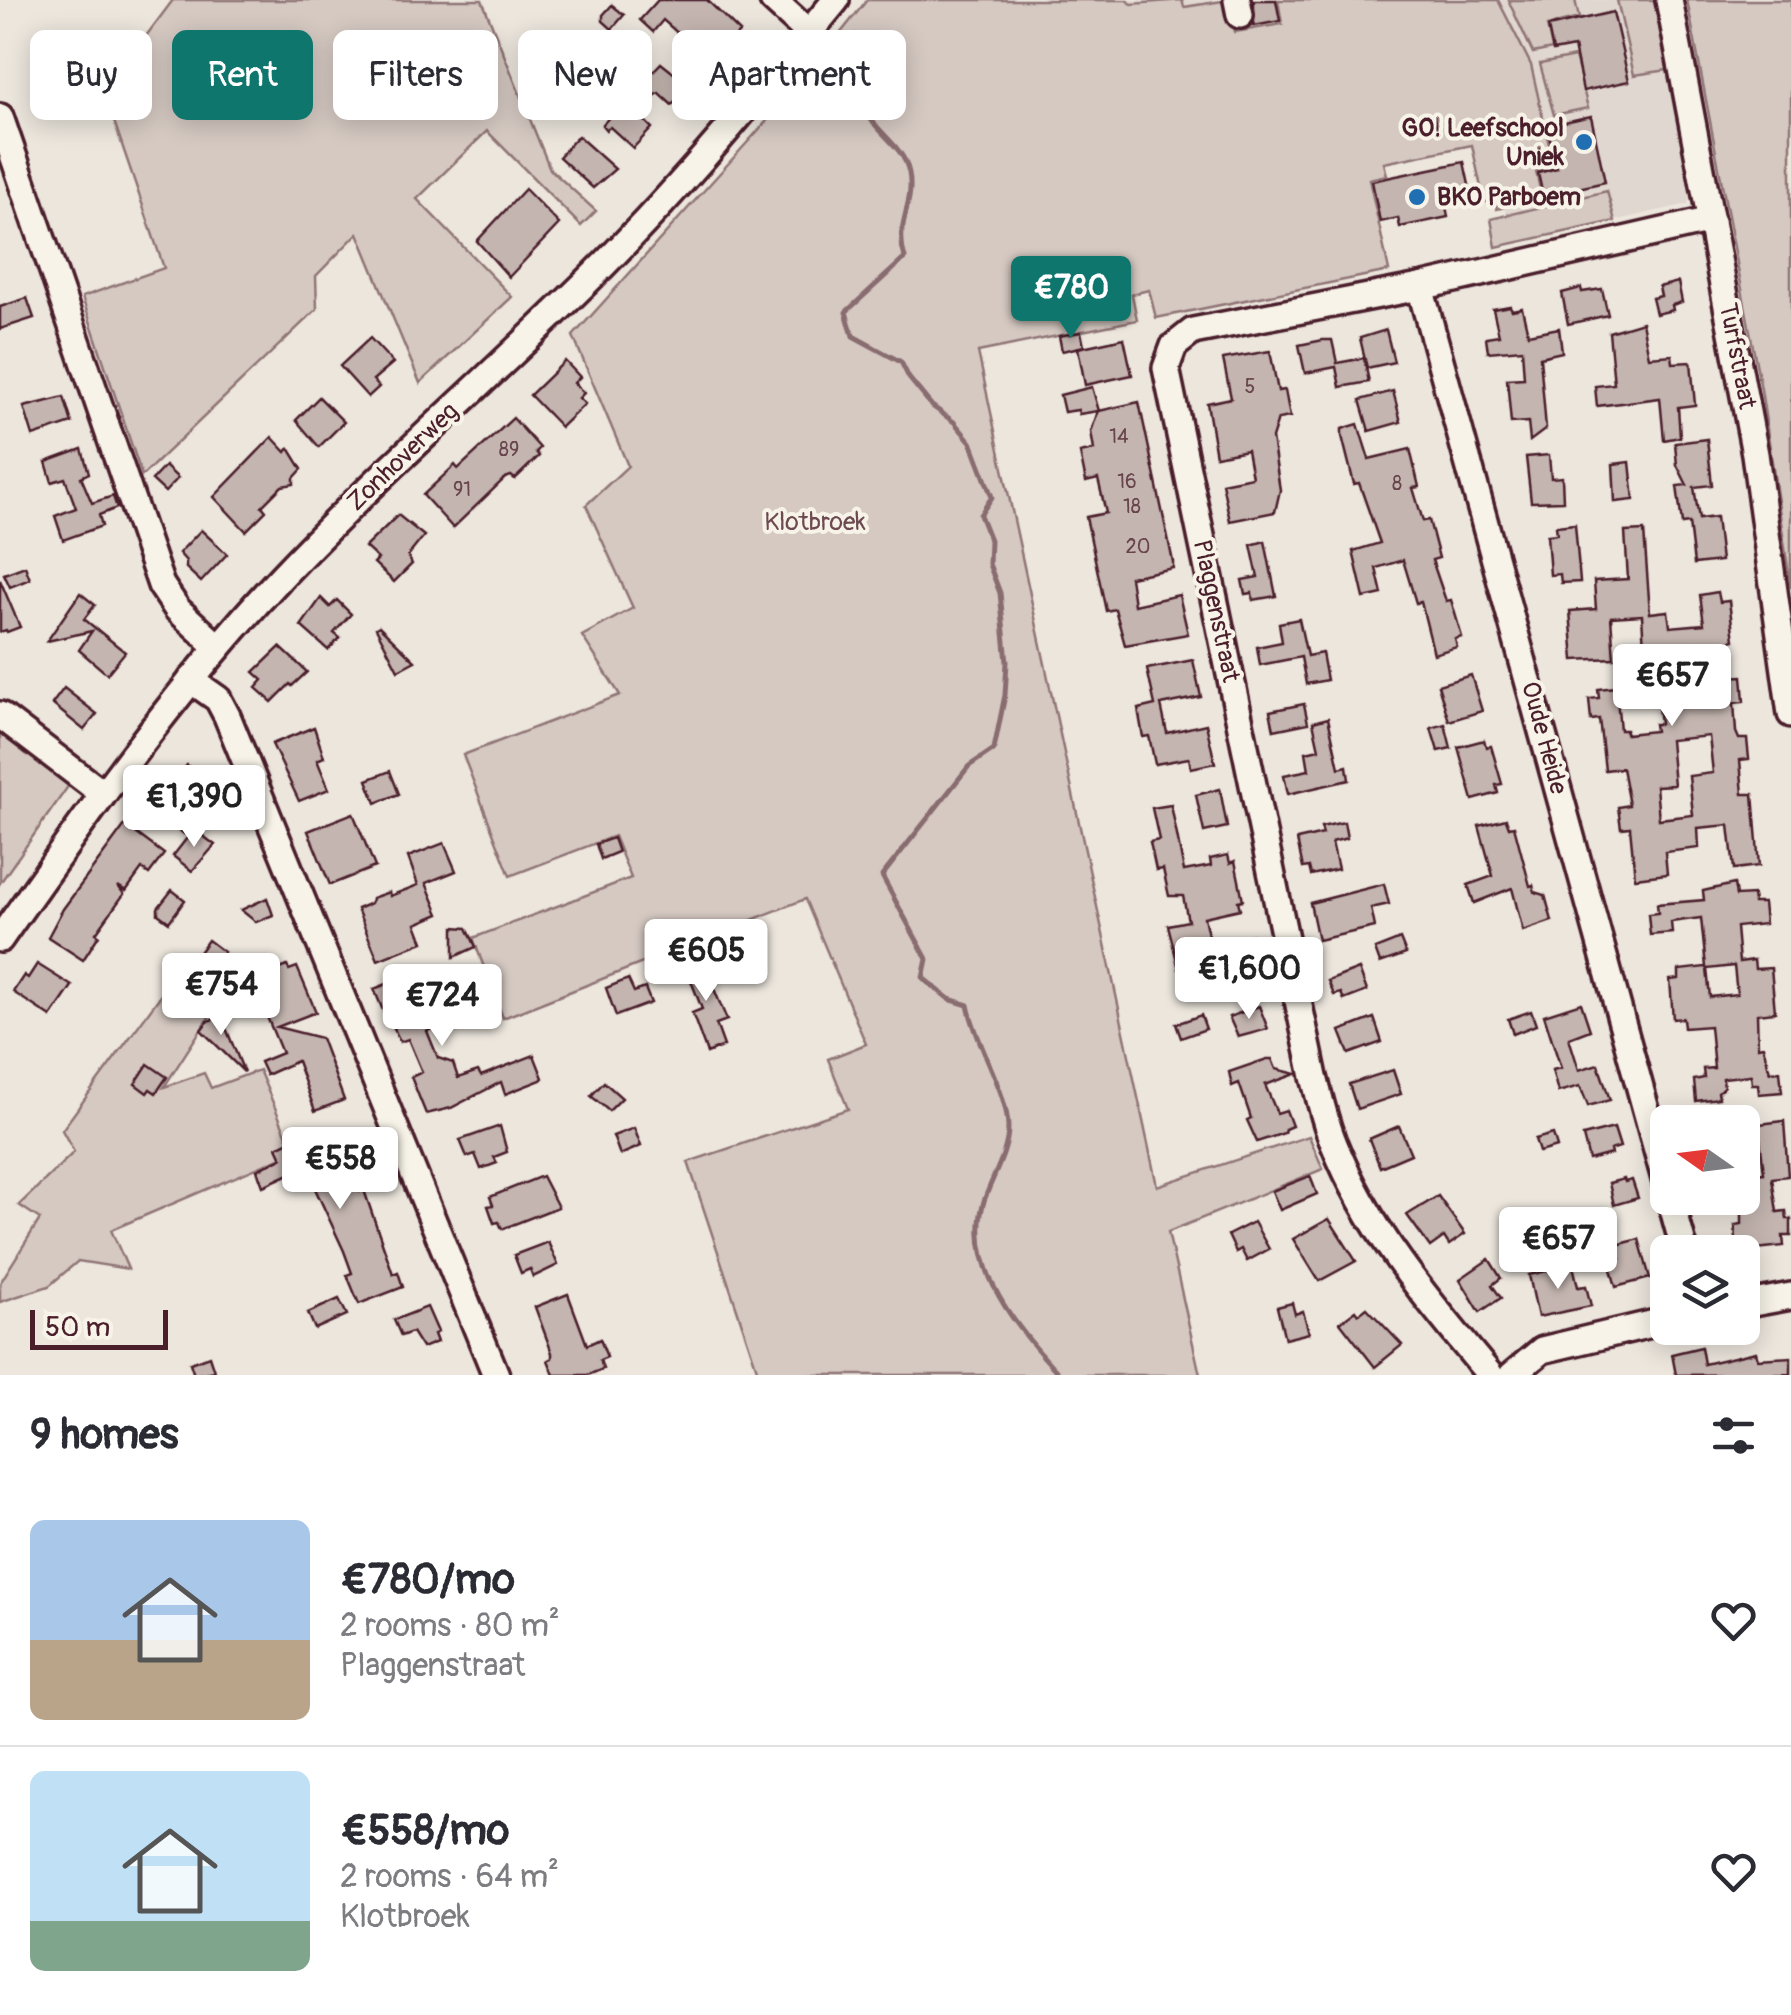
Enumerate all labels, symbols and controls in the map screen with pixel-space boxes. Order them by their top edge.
chip: Buy [30,30,152,120]
chip: Rent [172,30,313,120]
chip: Filters [333,30,498,120]
chip: New [518,30,652,120]
chip: Apartment [672,30,906,120]
place label: GO! Leefschool Uniek [1402,113,1565,173]
marker: GO! Leefschool Uniek [1573,131,1595,153]
place label: BKO Parboem [1437,182,1581,213]
marker: BKO Parboem [1406,186,1428,208]
pin: €780 [1012,256,1130,341]
text: €780 [1033,268,1109,308]
street label: Turfstraat [1712,300,1763,413]
house number: 5 [1245,374,1255,399]
street label: Zonhoverweg [341,396,465,518]
house number: 14 [1109,424,1129,449]
house number: 89 [499,437,519,462]
house number: 16 [1117,469,1137,494]
house number: 8 [1392,471,1402,496]
house number: 91 [453,477,471,502]
house number: 18 [1123,494,1141,519]
park label: Klotbroek [764,507,866,538]
house number: 20 [1126,534,1150,559]
street label: Plaggenstraat [1186,537,1246,686]
pin: €657 [1613,644,1731,729]
text: €657 [1635,656,1709,696]
street label: Oude Heide [1514,678,1574,798]
pin: €1,390 [113,765,275,850]
text: €1,390 [145,777,243,817]
pin: €605 [647,919,765,1004]
text: €605 [667,931,745,971]
pin: €1,600 [1168,937,1330,1022]
text: €1,600 [1197,949,1301,989]
pin: €754 [162,953,280,1038]
pin: €724 [383,964,501,1049]
text: €754 [184,965,258,1005]
text: €724 [405,976,479,1016]
north arrow [1650,1105,1760,1215]
map controls [1650,1105,1760,1345]
pin: €558 [281,1127,399,1212]
text: €558 [304,1139,376,1179]
pin: €657 [1499,1207,1617,1292]
text: €657 [1521,1219,1595,1259]
button: layers [1650,1235,1760,1345]
scale bar [30,1305,168,1350]
text: 50 m [45,1310,110,1345]
icon: filters [1706,1408,1761,1463]
text: 9 homes [30,1409,179,1461]
text: €780/mo [340,1554,515,1606]
icon: home [110,1560,230,1680]
icon: heart [1706,1593,1761,1648]
text: 2 rooms · 80 m² [340,1606,560,1646]
text: Plaggenstraat [340,1646,525,1686]
text: €558/mo [340,1805,509,1857]
icon: home [110,1811,230,1931]
icon: heart [1706,1844,1761,1899]
text: 2 rooms · 64 m² [340,1857,559,1897]
text: Klotbroek [340,1897,470,1937]

